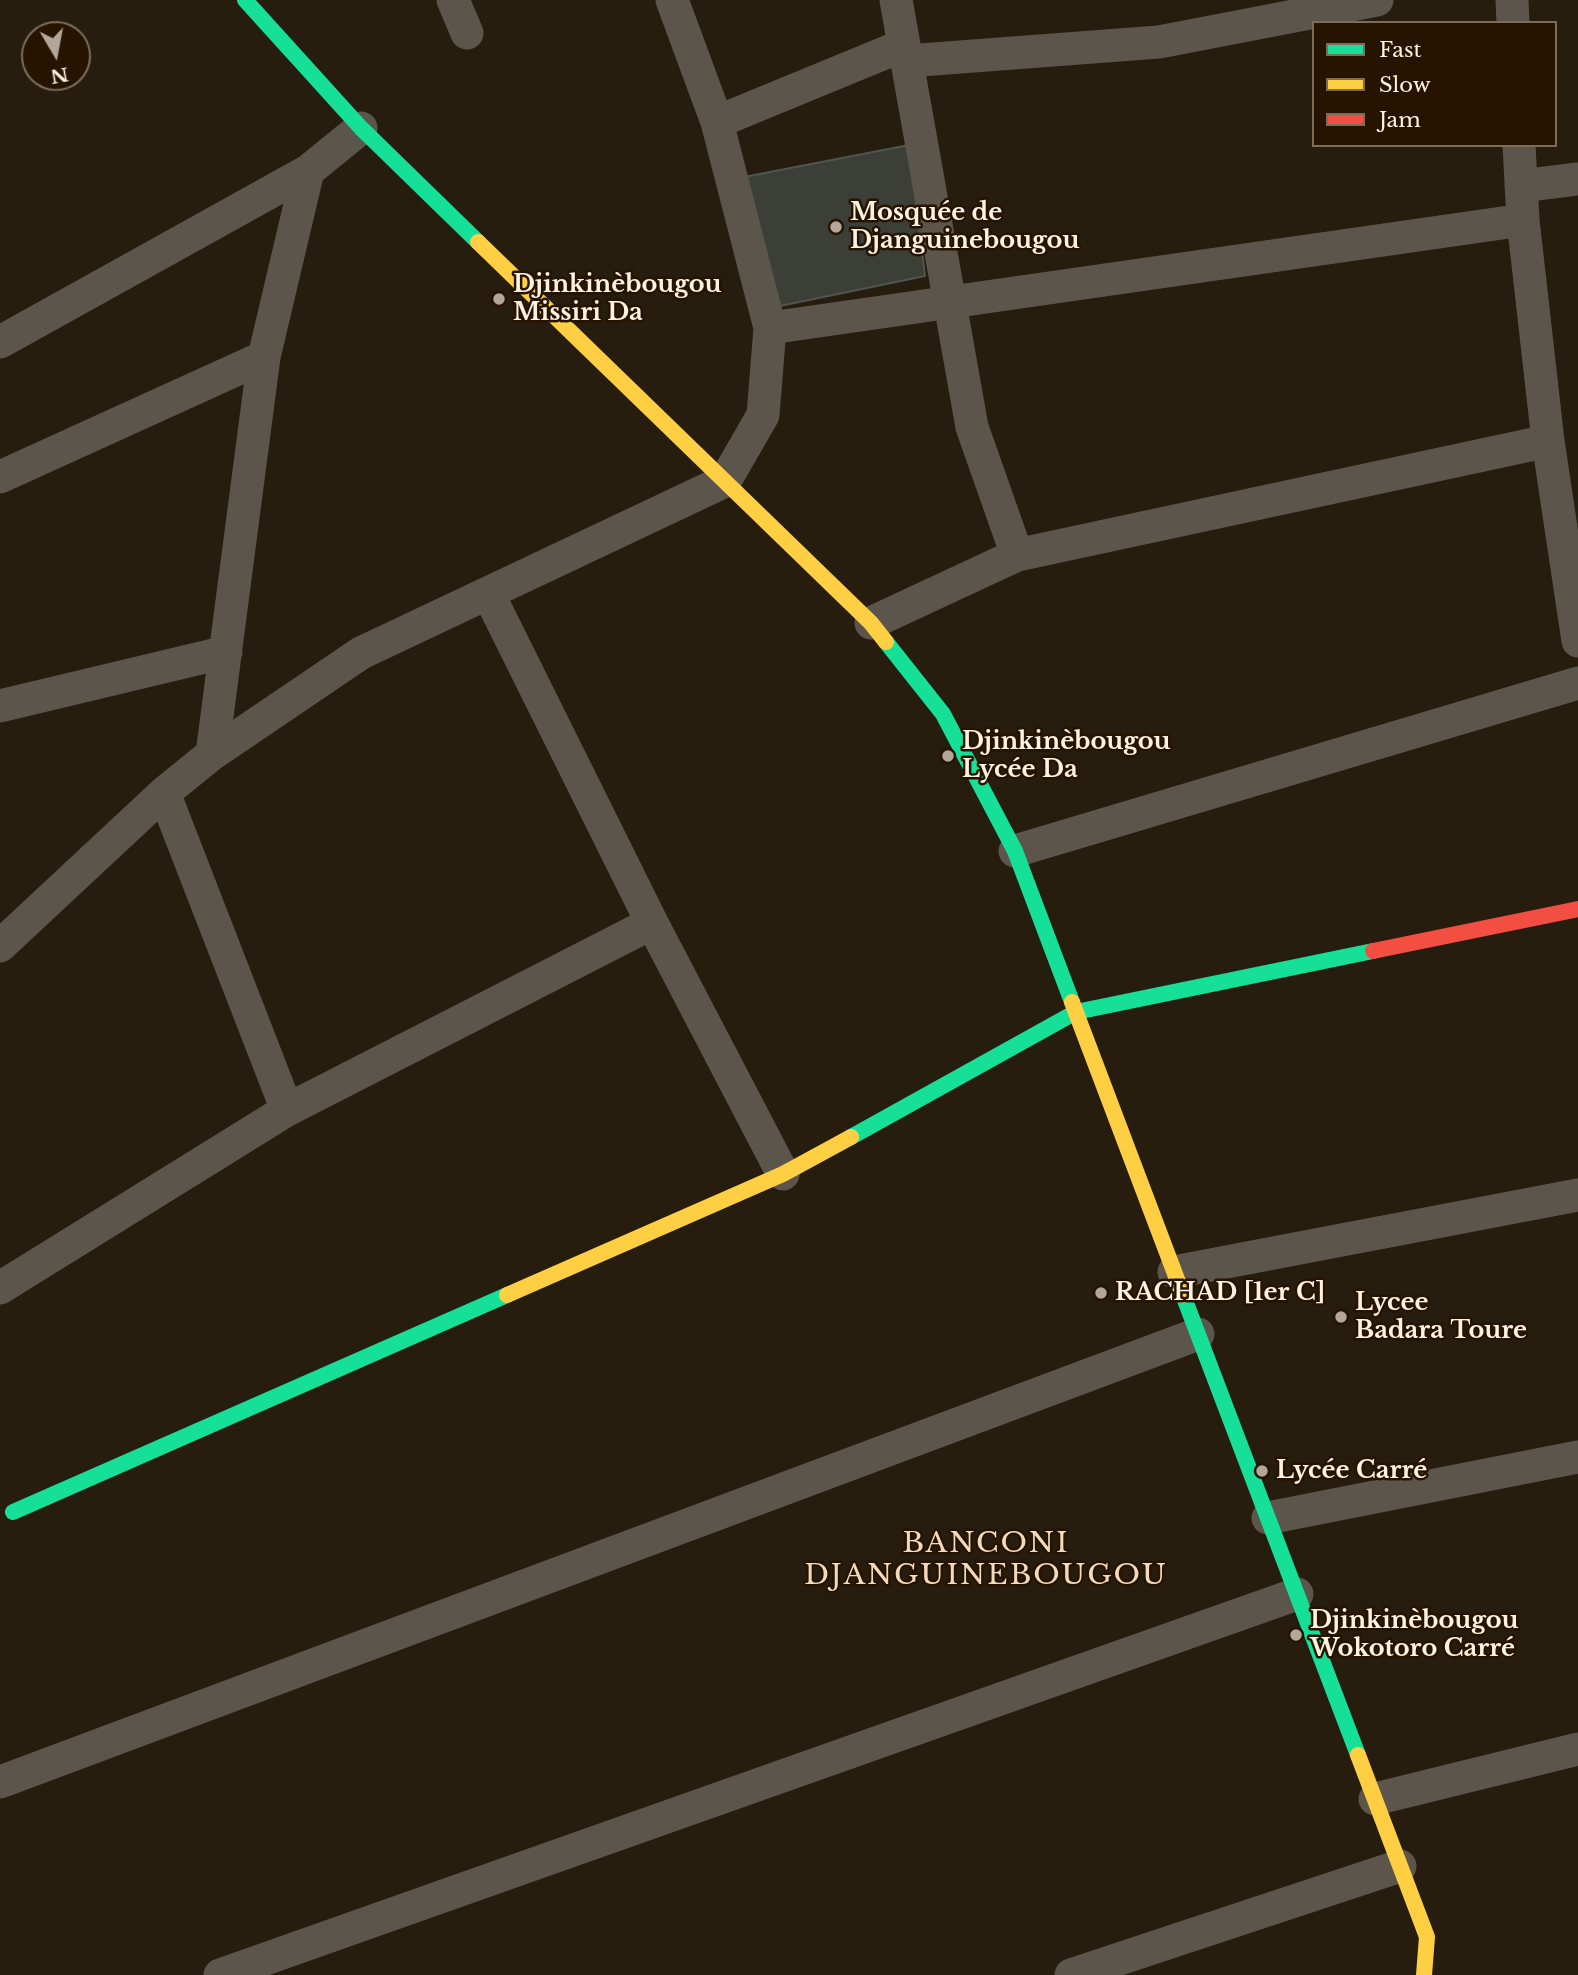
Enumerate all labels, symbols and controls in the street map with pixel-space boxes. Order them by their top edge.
north arrow [21,21,91,91]
legend [1312,21,1557,147]
text: Fast [1379,37,1421,63]
text: N [49,62,70,88]
text: Slow [1379,72,1431,98]
text: Jam [1379,107,1421,133]
place label: Mosquée de Djanguinebougou [850,199,1079,255]
marker: Mosquée de Djanguinebougou [828,219,844,235]
place label: Djinkinèbougou Missiri Da [513,271,722,327]
marker: Djinkinèbougou Missiri Da [491,291,507,307]
place label: Djinkinèbougou Lycée Da [962,728,1171,784]
marker: Djinkinèbougou Lycée Da [940,748,956,764]
place label: RACHAD [1er C] [1115,1279,1325,1307]
marker: RACHAD [1er C] [1093,1285,1109,1301]
place label: Lycee Badara Toure [1355,1289,1527,1345]
marker: Lycee Badara Toure [1333,1309,1349,1325]
place label: Lycée Carré [1276,1457,1427,1485]
marker: Lycée Carré [1254,1463,1270,1479]
district label: BANCONI DJANGUINEBOUGOU [806,1527,1166,1593]
place label: Djinkinèbougou Wokotoro Carré [1310,1607,1519,1663]
marker: Djinkinèbougou Wokotoro Carré [1288,1627,1304,1643]

